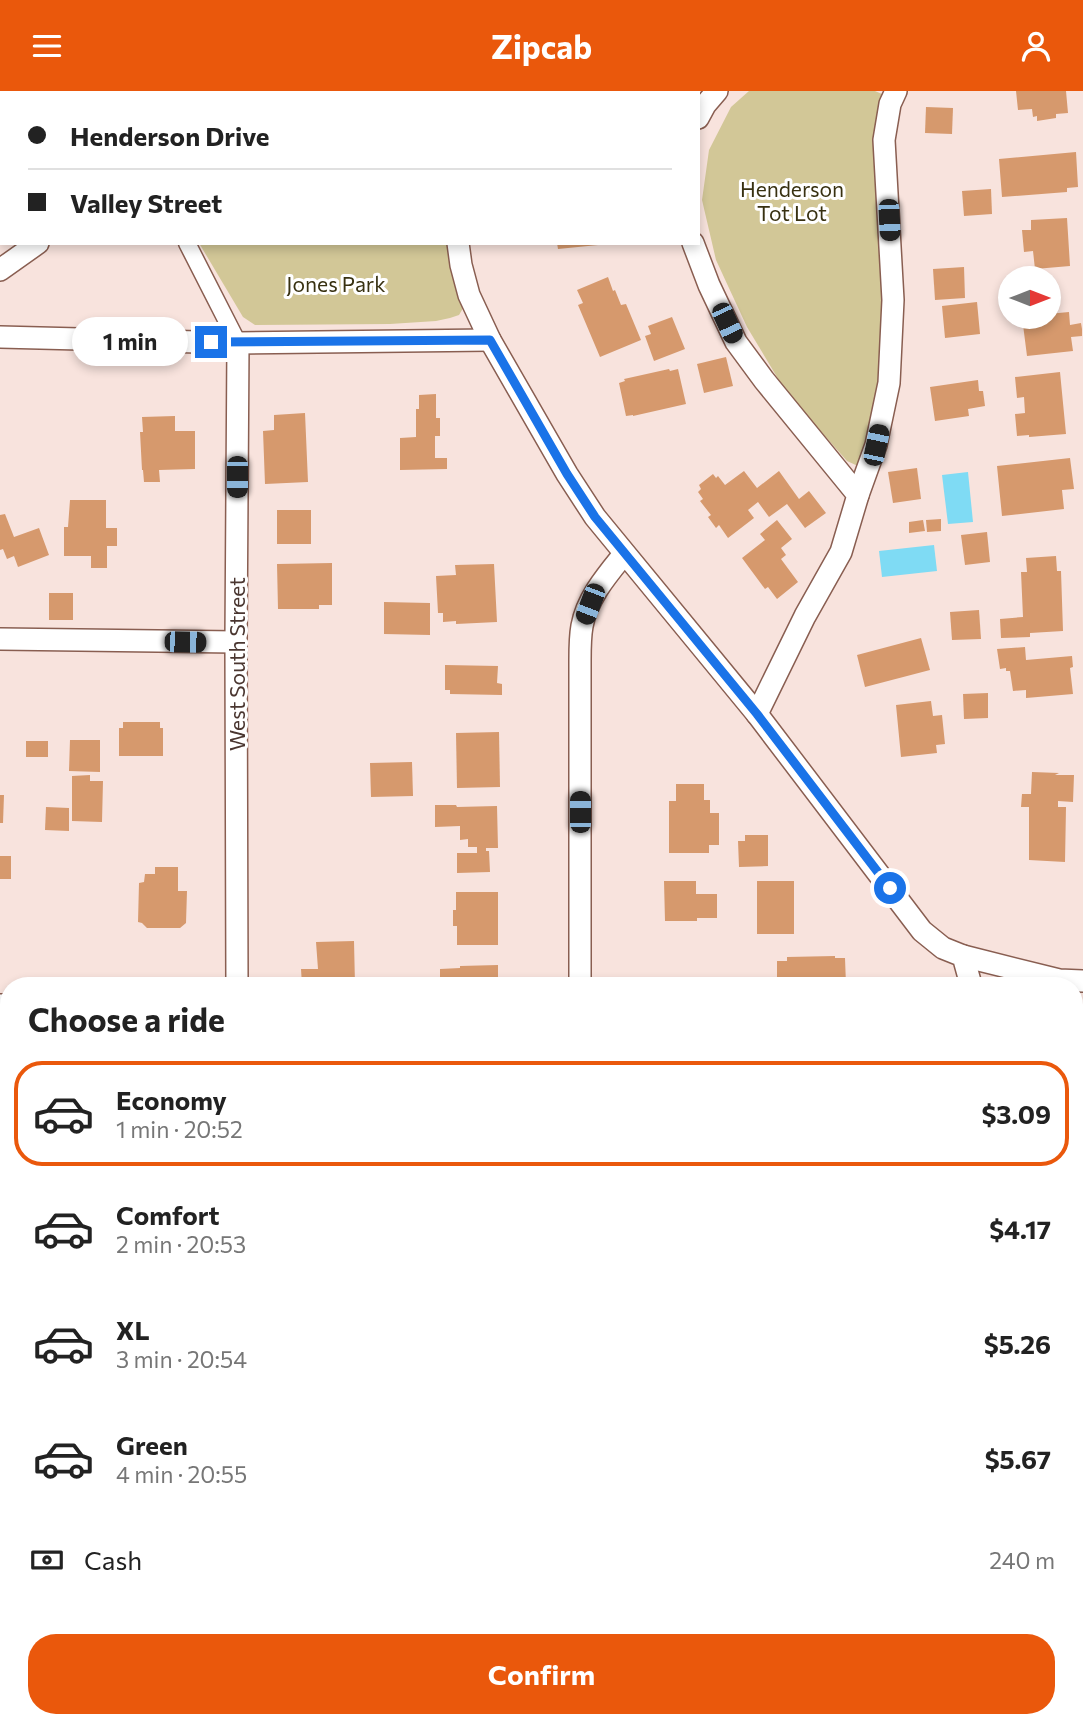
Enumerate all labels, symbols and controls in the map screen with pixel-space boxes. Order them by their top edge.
text: Zipcab [491,26,592,66]
icon: menu [28,27,66,65]
icon: person [1017,27,1055,65]
text: Henderson Drive [70,120,269,151]
park label: Henderson Tot Lot [740,176,844,225]
text: Valley Street [70,187,222,218]
car [878,198,901,242]
north arrow [998,266,1060,329]
map controls [998,266,1061,329]
park label: Jones Park [286,271,386,296]
car [709,300,746,346]
callout: 1 min [71,317,186,367]
route end [195,326,227,358]
text: 1 min [103,327,157,355]
car [862,422,891,468]
car [227,456,248,498]
street label: West South Street [224,577,249,751]
car [573,581,608,627]
car [164,631,207,653]
car [570,791,591,833]
route start [874,872,906,904]
text: Choose a ride [28,999,225,1039]
icon: car [32,1082,95,1145]
text: Economy [116,1084,227,1115]
text: $3.09 [981,1098,1051,1129]
text: 1 min · 20:52 [116,1115,243,1143]
icon: car [32,1197,95,1260]
text: Comfort [116,1199,219,1230]
text: $4.17 [989,1213,1051,1244]
text: 2 min · 20:53 [116,1230,246,1258]
icon: car [32,1312,95,1375]
text: XL [116,1314,150,1345]
text: $5.26 [984,1328,1051,1359]
text: 3 min · 20:54 [116,1345,247,1373]
icon: car [32,1427,95,1490]
text: Green [116,1429,188,1460]
text: $5.67 [985,1443,1051,1474]
text: 4 min · 20:55 [116,1460,247,1488]
icon: cash [28,1541,66,1579]
text: Cash [84,1544,142,1575]
text: 240 m [989,1546,1055,1574]
button: Confirm [28,1634,1055,1714]

